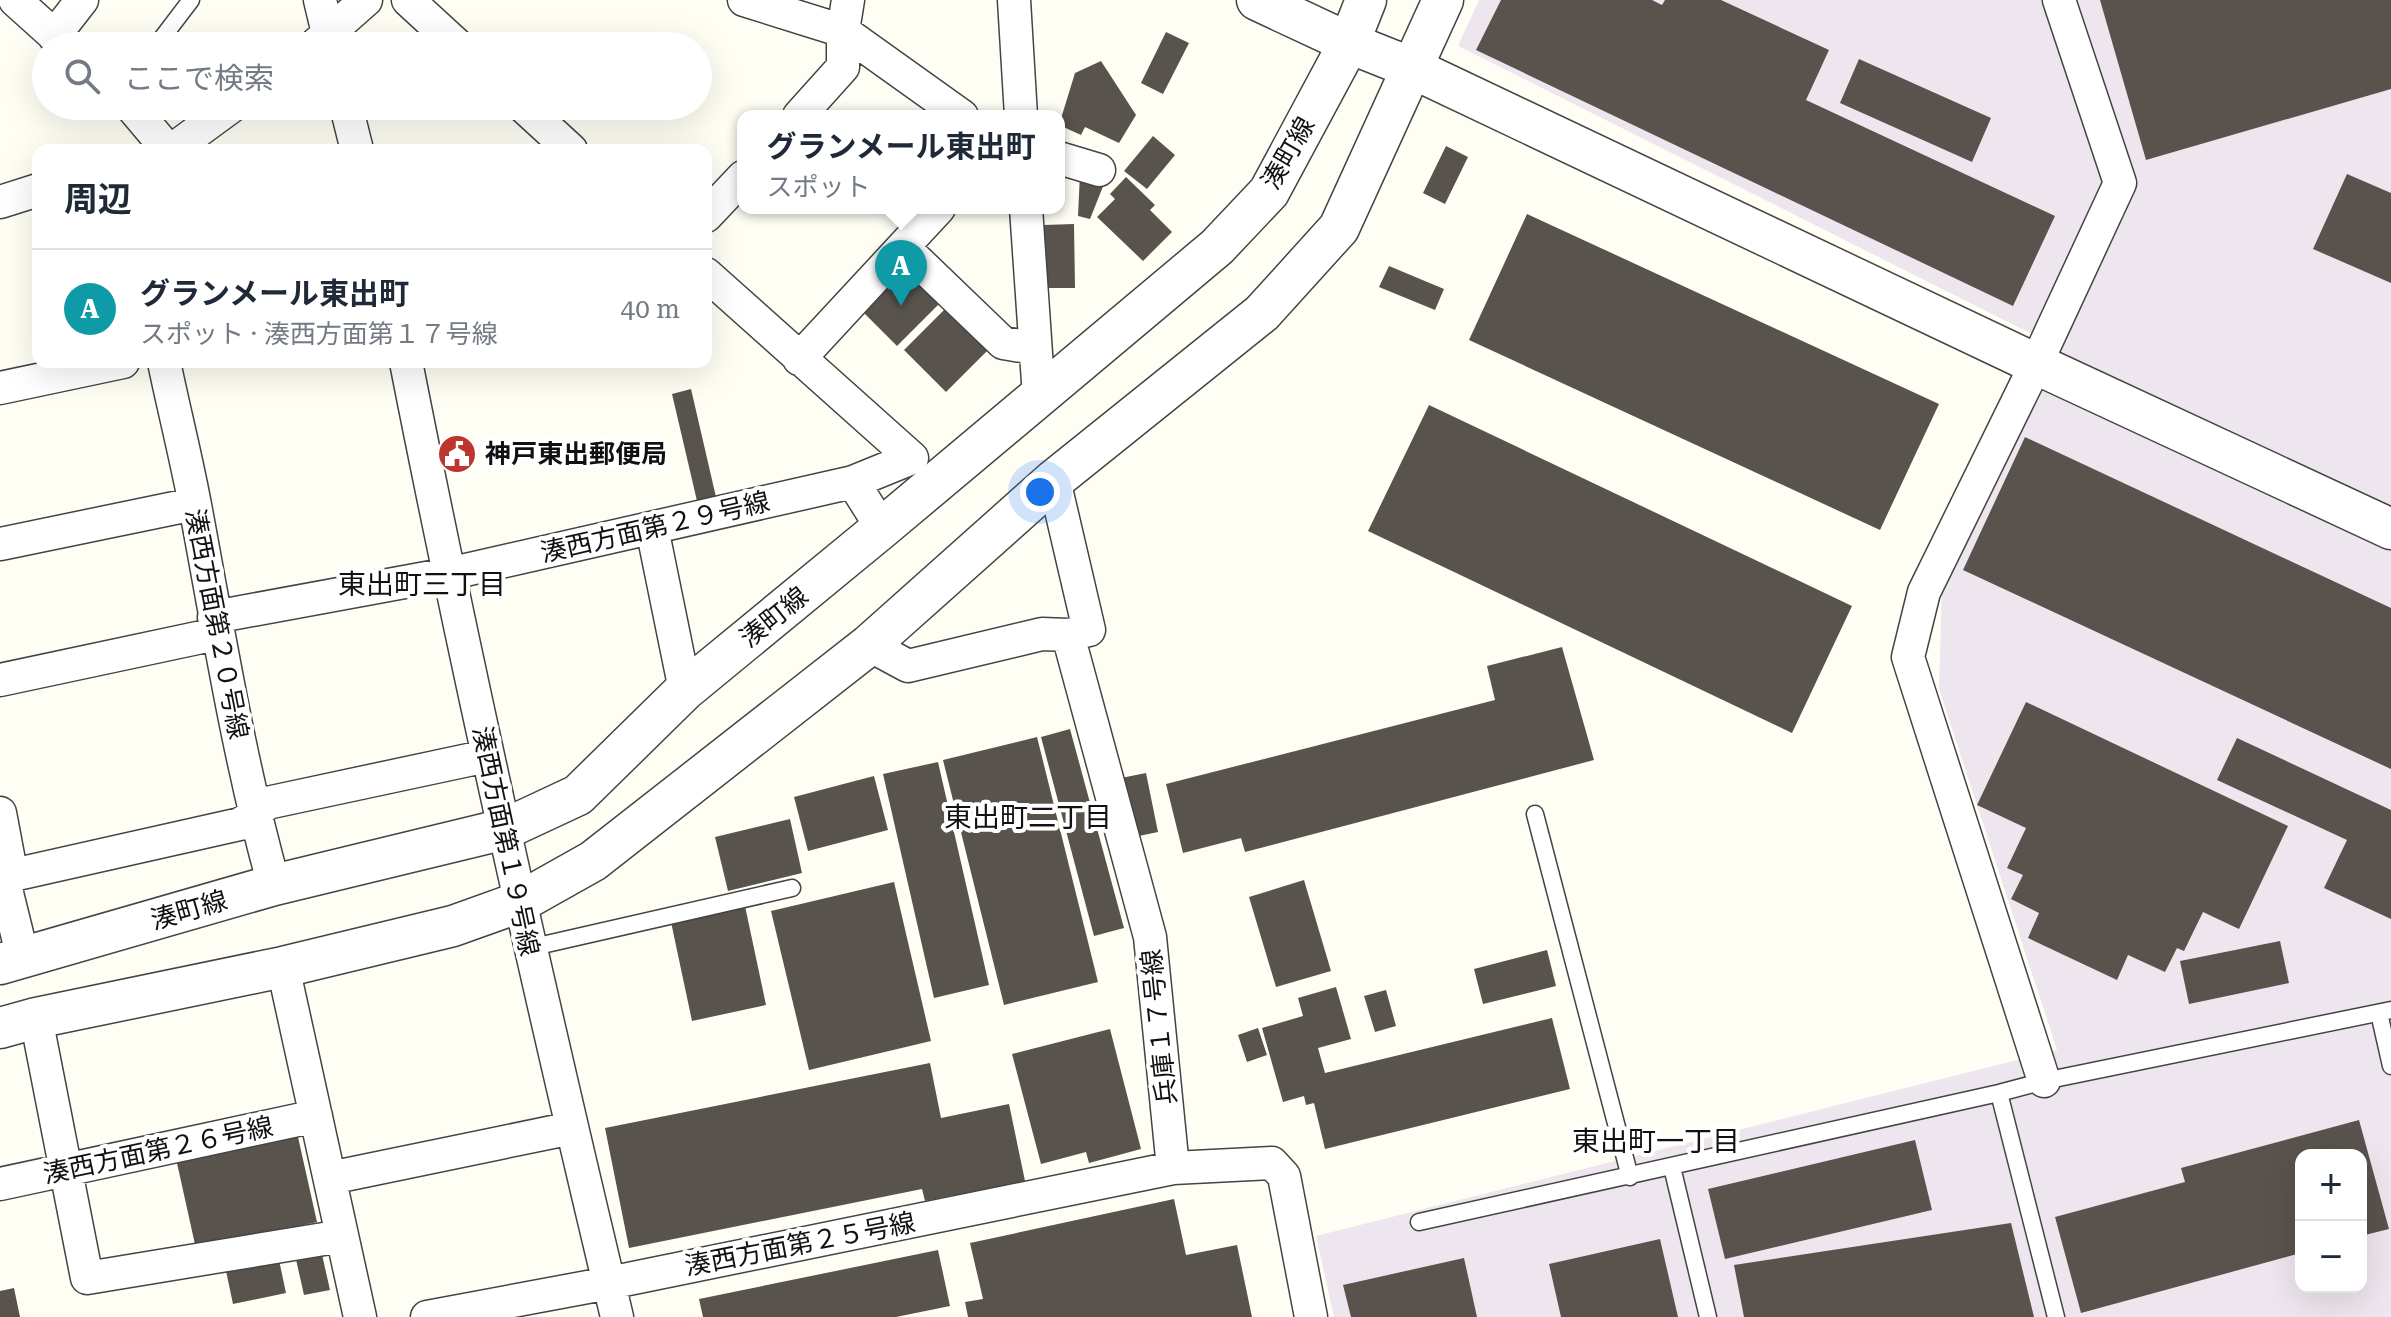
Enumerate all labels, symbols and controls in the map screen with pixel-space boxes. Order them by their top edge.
search box [32,32,712,120]
icon: search [60,54,104,98]
text: ここで検索 [124,61,274,96]
popup [737,110,1065,214]
street label: 湊町線 [1256,112,1320,194]
text: グランメール東出町 [766,129,1036,164]
text: スポット [766,172,870,202]
text: 周辺 [64,179,132,219]
pin: A [875,240,927,306]
text: グランメール東出町 [140,276,409,311]
text: A [81,294,99,324]
text: 40 m [621,294,680,324]
text: スポット · 湊西方面第１７号線 [140,319,498,349]
public building icon: 神戸東出郵便局 [436,433,478,475]
place label: 神戸東出郵便局 [485,439,667,469]
your location [1020,472,1060,512]
street label: 湊西方面第２９号線 [538,486,772,568]
street label: 湊西方面第２０号線 [180,506,254,742]
district label: 東出町三丁目 [338,568,506,601]
street label: 湊町線 [734,581,814,653]
street label: 湊西方面第１９号線 [467,723,545,959]
district label: 東出町二丁目 [944,801,1112,834]
street label: 湊町線 [147,885,231,935]
street label: 兵庫１７号線 [1136,948,1182,1106]
street label: 湊西方面第２６号線 [40,1111,276,1189]
district label: 東出町一丁目 [1572,1125,1740,1158]
map controls [2295,1149,2367,1293]
button: + [2295,1149,2367,1221]
street label: 湊西方面第２５号線 [682,1207,918,1281]
button: − [2295,1221,2367,1293]

